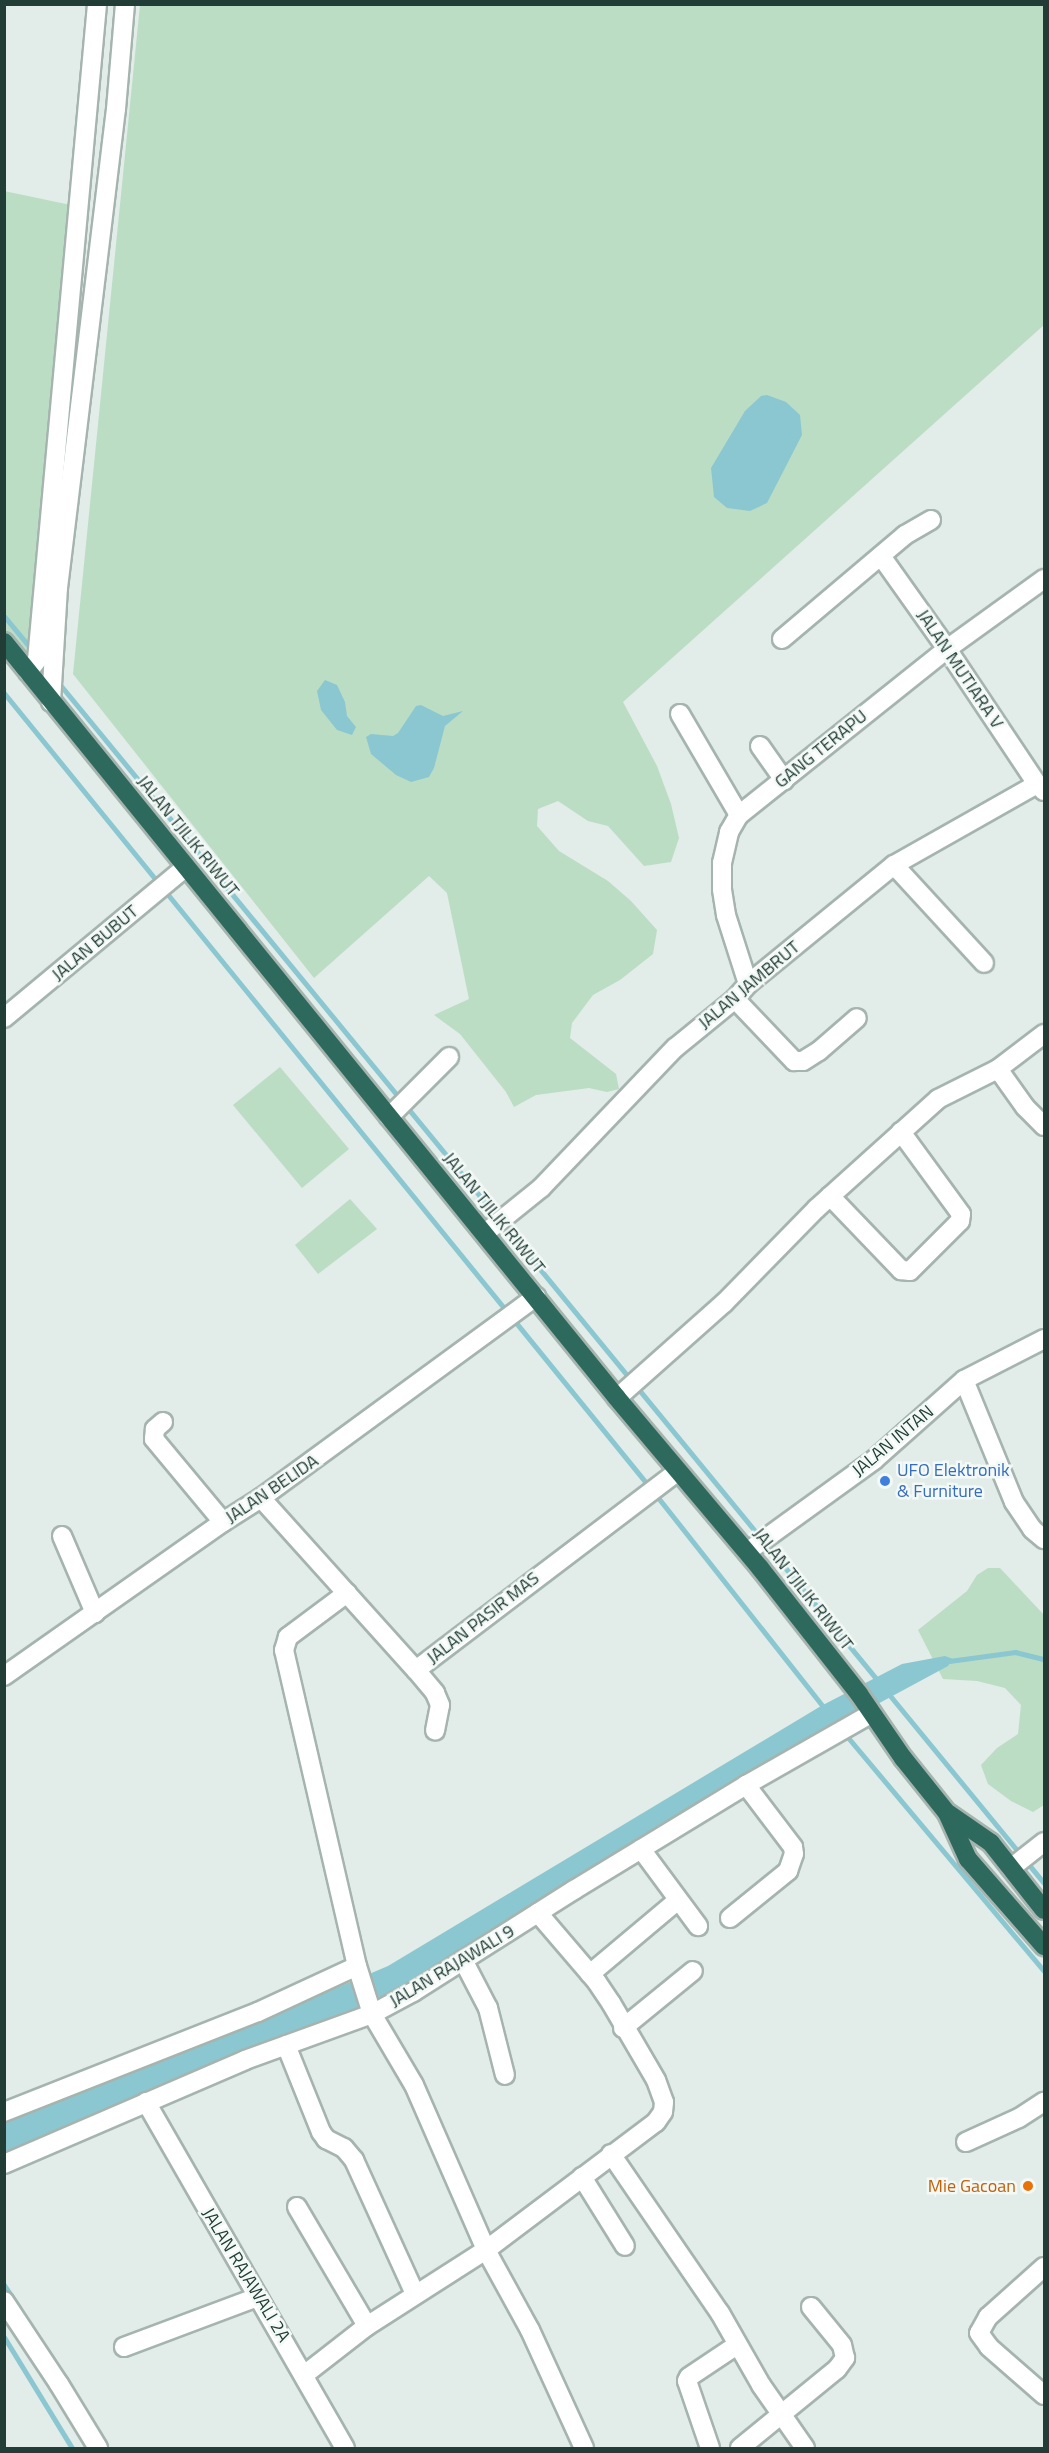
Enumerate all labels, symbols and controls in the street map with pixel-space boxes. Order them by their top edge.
street label: JALAN MUTIARA V [912,605,1008,733]
street label: GANG TERAPU [771,705,871,793]
street label: JALAN TJILIK RIWUT [132,771,244,901]
street label: JALAN BUBUT [47,901,143,985]
street label: JALAN JAMBRUT [694,936,804,1034]
street label: JALAN TJILIK RIWUT [438,1148,550,1278]
street label: JALAN INTAN [848,1401,938,1481]
street label: JALAN BELIDA [221,1450,323,1528]
place label: UFO Elektronik & Furniture [897,1460,1010,1502]
marker: UFO Elektronik & Furniture [878,1474,892,1488]
street label: JALAN TJILIK RIWUT [748,1523,858,1655]
street label: JALAN PASIR MAS [422,1567,544,1669]
street label: JALAN RAJAWALI 9 [386,1920,518,2012]
place label: Mie Gacoan [928,2175,1016,2197]
marker: Mie Gacoan [1021,2179,1035,2193]
street label: JALAN RAJAWALI 2A [197,2204,295,2346]

